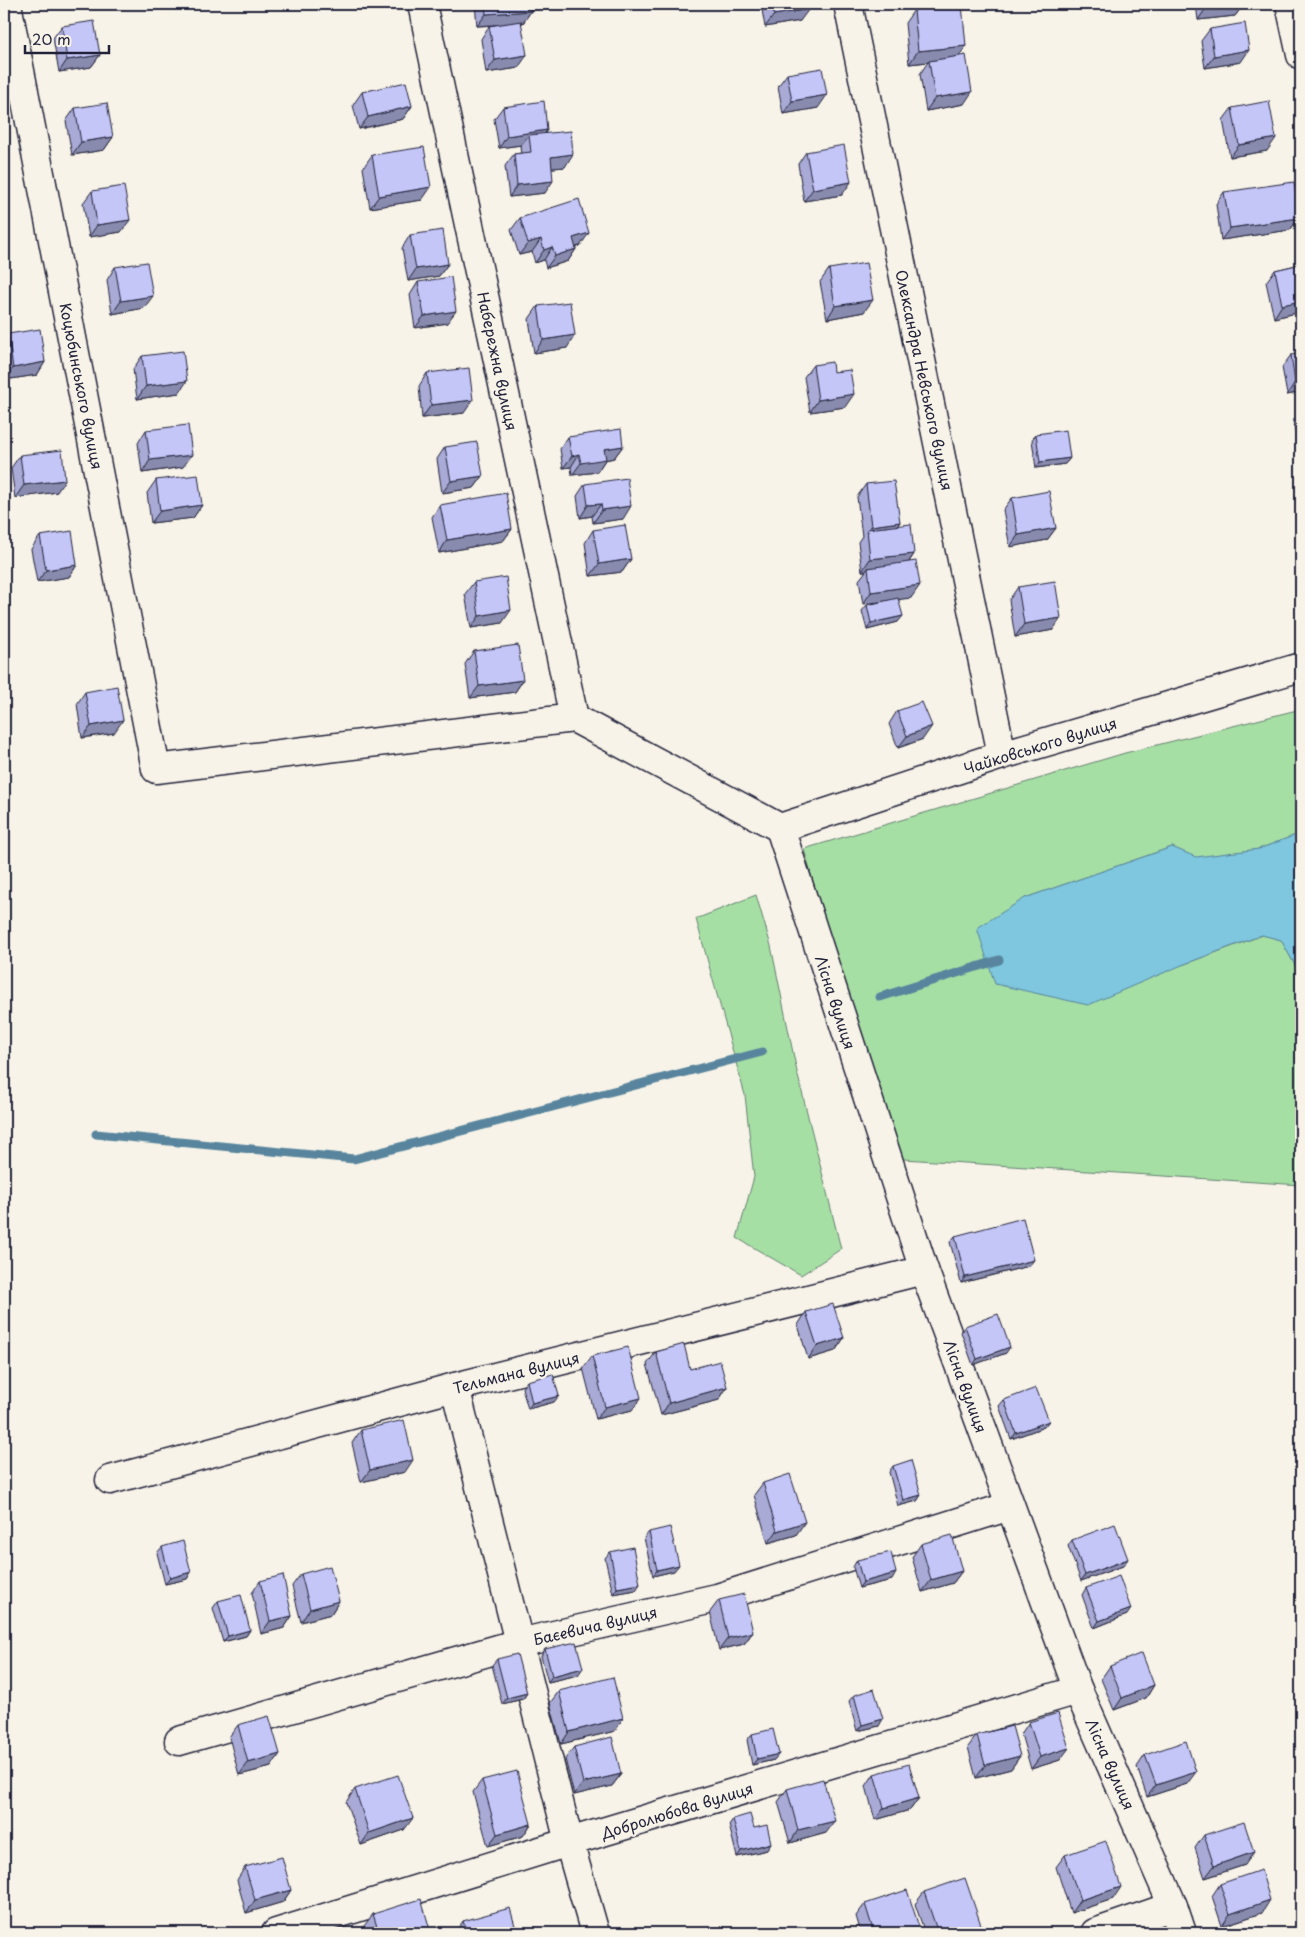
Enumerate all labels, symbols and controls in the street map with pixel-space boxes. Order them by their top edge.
scale bar [25,22,109,54]
text: 20 m [32,27,71,50]
street label: Олександра Невського вулиця [890,268,960,492]
street label: Набережна вулиця [472,289,524,433]
street label: Коцюбинського вулиця [55,301,109,471]
street label: Чайковського вулиця [961,711,1119,779]
street label: Лісна вулиця [810,952,862,1052]
street label: Лісна вулиця [939,1336,993,1436]
street label: Тельмана вулиця [450,1345,582,1399]
street label: Баєевича вулиця [531,1600,659,1650]
street label: Лісна вулиця [1081,1715,1141,1813]
street label: Добролюбова вулиця [597,1776,756,1844]

